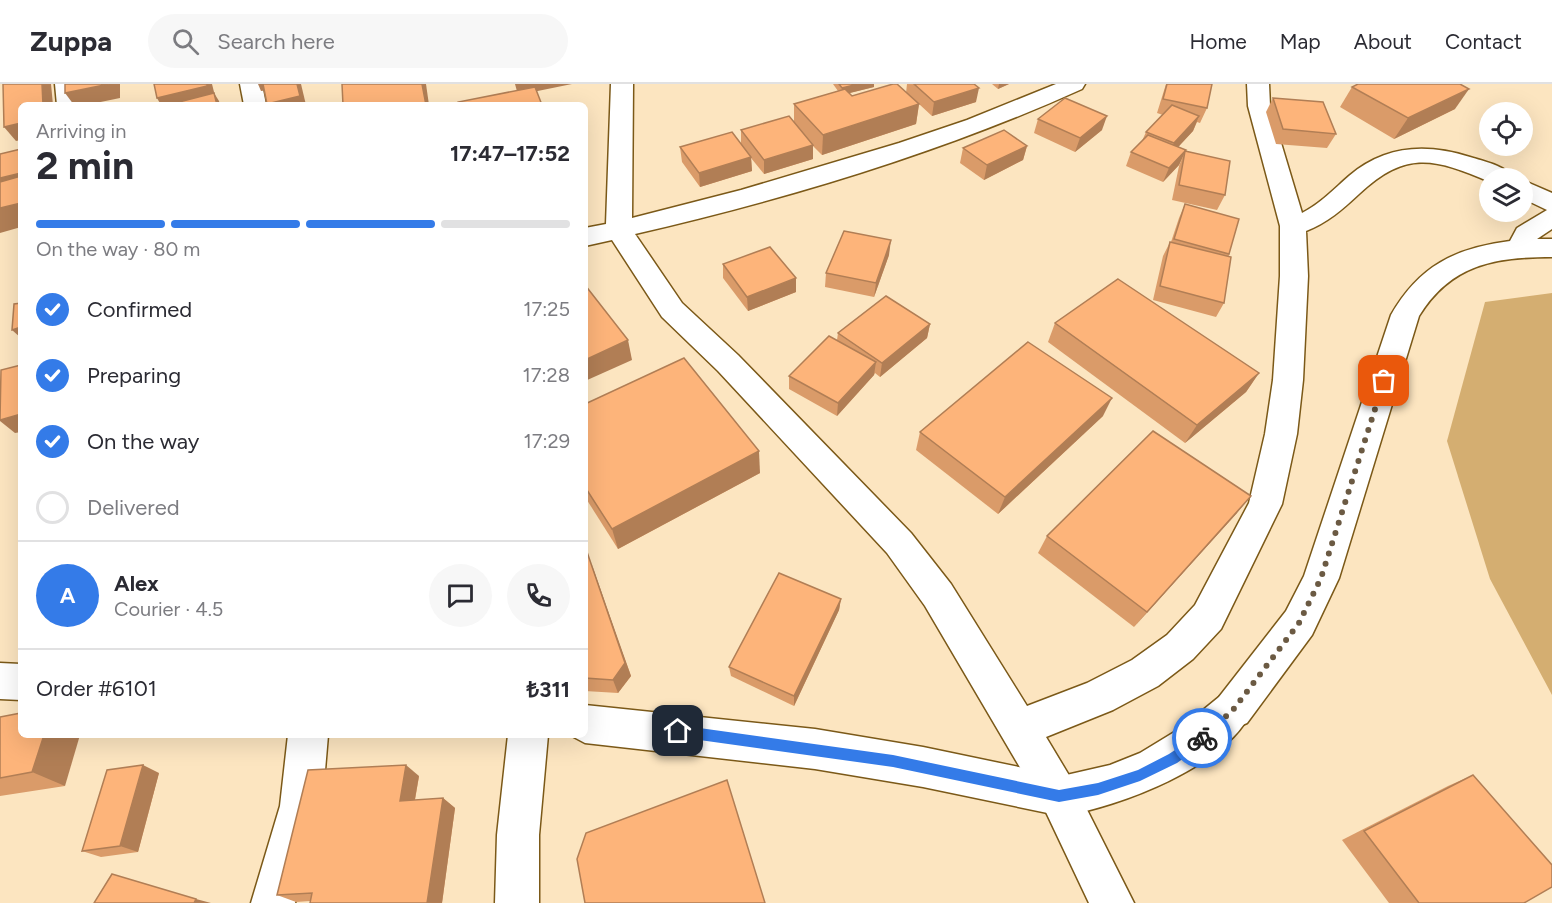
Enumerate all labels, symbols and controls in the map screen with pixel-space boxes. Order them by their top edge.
search box [148,14,568,68]
text: Zuppa [30,24,112,58]
icon: search [169,25,202,58]
text: Search here [217,28,335,55]
text: Home [1190,29,1247,54]
text: Map [1280,29,1321,54]
text: About [1354,29,1412,54]
text: Contact [1445,29,1522,54]
map controls [1479,102,1533,222]
button: locate [1479,102,1533,156]
text: Arriving in [36,119,126,143]
text: 17:47–17:52 [450,140,570,167]
text: 2 min [36,142,134,189]
button: layers [1479,168,1533,222]
text: On the way · 80 m [36,237,200,261]
icon: check [36,293,69,326]
text: Confirmed [87,296,192,323]
text: 17:25 [523,297,570,321]
pin [1358,355,1409,406]
icon: check [36,359,69,392]
text: Preparing [87,362,181,389]
text: 17:28 [522,363,570,387]
icon: bag [1367,364,1400,397]
icon: check [36,425,69,458]
text: On the way [87,428,199,455]
text: 17:29 [523,429,570,453]
text: Delivered [87,494,180,521]
button: chat [429,564,492,627]
button: phone [507,564,570,627]
text: Alex [114,570,159,597]
text: A [60,582,75,609]
text: Courier · 4.5 [114,597,223,621]
text: Order #6101 [36,675,157,702]
text: ₺311 [527,676,570,703]
pin [652,705,703,756]
courier [1172,708,1232,768]
icon: home [661,714,694,747]
icon: bike [1186,722,1219,755]

